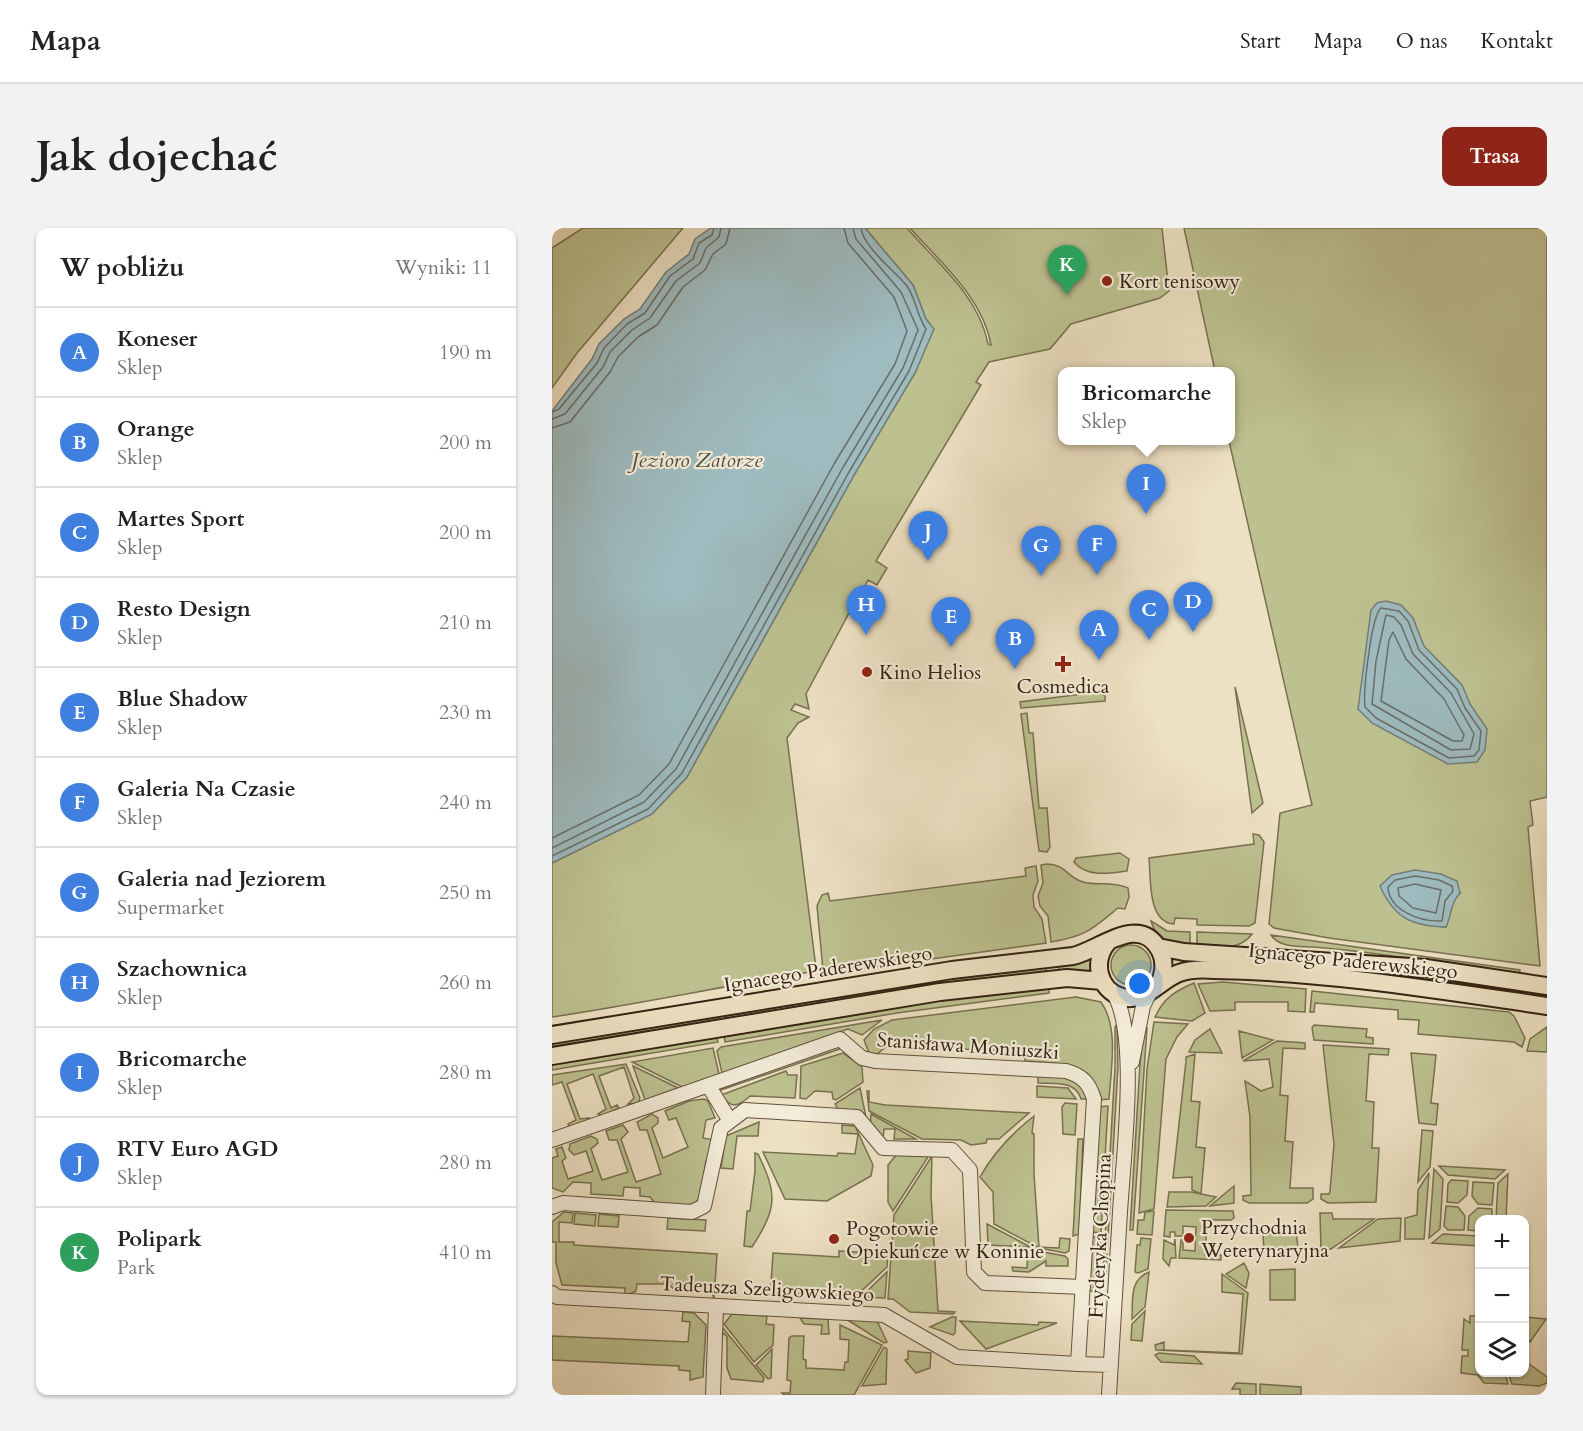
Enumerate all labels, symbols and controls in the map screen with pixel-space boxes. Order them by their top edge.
text: Mapa [30,22,101,60]
text: Start [1240,27,1281,56]
text: Mapa [1314,27,1363,56]
text: O nas [1396,27,1448,56]
text: Kontakt [1481,27,1553,56]
button: Trasa [1442,127,1547,186]
text: Jak dojechać [36,128,278,185]
pin: K [1048,245,1086,295]
text: W pobliżu [60,250,185,285]
text: Wyniki: 11 [395,254,492,281]
place label: Kort tenisowy [1119,268,1241,295]
marker: Kort tenisowy [1100,274,1114,288]
text: Koneser [117,324,197,354]
text: A [72,339,87,366]
text: 190 m [439,339,492,366]
text: Sklep [117,354,163,381]
popup [1058,367,1235,445]
text: Bricomarche [1081,378,1212,408]
text: Sklep [1081,408,1127,435]
text: Orange [117,414,195,444]
text: B [72,429,87,456]
text: 200 m [439,429,492,456]
text: Sklep [117,444,163,471]
water label: Jezioro Zatorze [627,446,763,475]
pin: I [1126,464,1166,514]
text: Martes Sport [117,504,244,534]
pin: J [908,512,947,561]
text: C [72,519,87,546]
text: 200 m [439,519,492,546]
pin: G [1022,526,1060,576]
pin: F [1078,526,1116,575]
text: Sklep [117,534,163,561]
pin: D [1174,582,1212,632]
pin: H [846,586,886,635]
pin: C [1130,590,1168,640]
text: Resto Design [117,594,251,624]
pin: E [932,598,970,647]
text: D [71,609,88,636]
text: 210 m [439,609,492,636]
pin: A [1080,610,1118,660]
pin: B [996,620,1034,669]
text: Sklep [117,624,163,651]
marker: Cosmedica [1056,657,1070,671]
place label: Kino Helios [879,659,981,686]
marker: Kino Helios [860,665,874,679]
place label: Cosmedica [1017,673,1110,700]
text: Blue Shadow [117,684,248,714]
text: E [73,699,86,726]
text: 230 m [439,699,492,726]
text: Sklep [117,714,163,741]
text: Galeria Na Czasie [117,774,296,804]
text: F [74,789,85,816]
text: 240 m [439,789,492,816]
text: Sklep [117,804,163,831]
text: Galeria nad Jeziorem [117,864,326,894]
text: G [71,879,88,906]
text: 250 m [439,879,492,906]
text: Supermarket [117,894,224,921]
street label: Ignacego Paderewskiego [1247,937,1459,985]
street label: Ignacego Paderewskiego [722,939,934,999]
text: Szachownica [117,954,248,984]
text: H [71,969,88,996]
text: 260 m [439,969,492,996]
your location [1125,969,1154,998]
text: Sklep [117,984,163,1011]
street label: Stanisława Moniuszki [876,1026,1060,1066]
text: Bricomarche [117,1044,247,1074]
text: I [76,1059,83,1086]
text: 280 m [439,1059,492,1086]
text: Sklep [117,1074,163,1101]
text: RTV Euro AGD [117,1134,278,1164]
text: J [76,1149,83,1176]
text: 280 m [439,1149,492,1176]
street label: Fryderyka Chopina [1082,1153,1118,1319]
text: Sklep [117,1164,163,1191]
place label: Przychodnia Weterynaryjna [1200,1214,1329,1264]
place label: Pogotowie Opiekuńcze w Koninie [846,1215,1044,1265]
map controls [1475,1215,1529,1377]
button: + [1475,1215,1529,1269]
text: Polipark [117,1224,202,1254]
marker: Przychodnia Weterynaryjna [1182,1231,1196,1245]
marker: Pogotowie Opiekuńcze w Koninie [827,1232,841,1246]
text: K [71,1239,88,1266]
text: 410 m [439,1239,492,1266]
text: Park [117,1254,155,1281]
button: − [1475,1269,1529,1323]
street label: Tadeusza Szeligowskiego [659,1270,875,1308]
button: layers [1475,1323,1529,1377]

